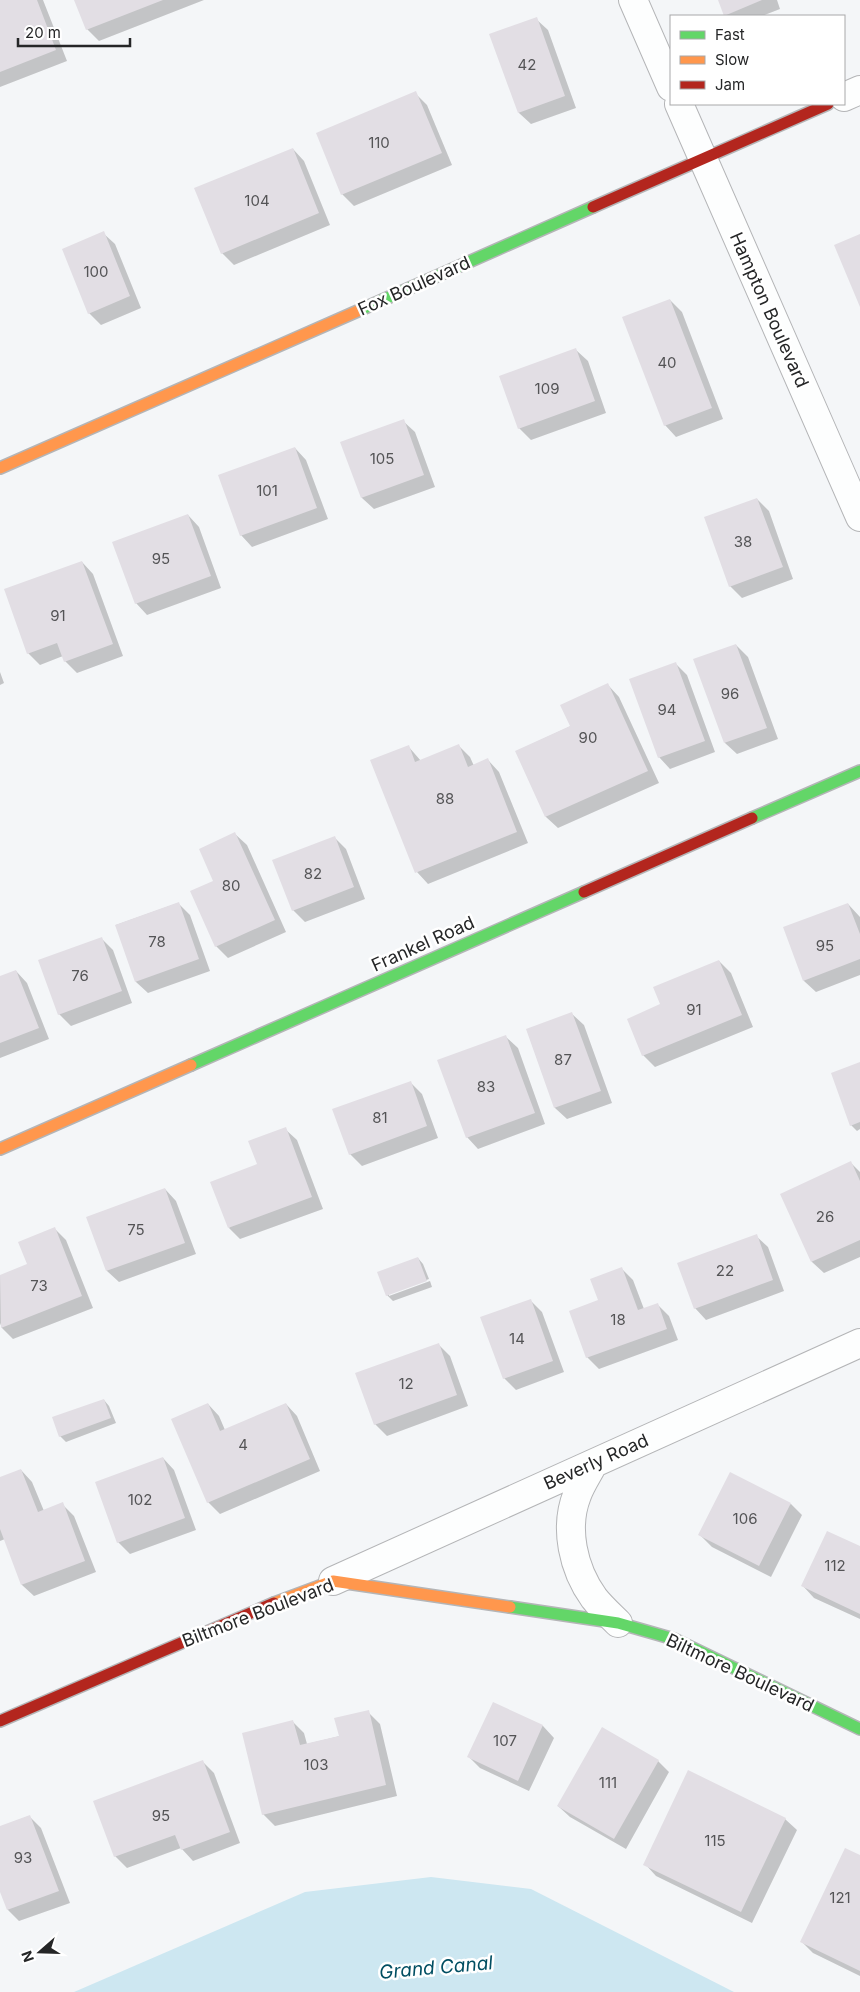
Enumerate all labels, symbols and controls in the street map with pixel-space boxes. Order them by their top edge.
scale bar [18,15,130,47]
legend [670,15,845,105]
text: 20 m [25,23,61,42]
text: Fast [715,25,745,44]
text: Slow [715,50,749,69]
house number: 42 [518,55,536,74]
text: Jam [715,75,745,94]
house number: 110 [368,133,390,152]
house number: 104 [244,191,270,210]
street label: Hampton Boulevard [726,229,813,391]
street label: Fox Boulevard [354,251,473,320]
house number: 100 [83,262,109,281]
house number: 40 [657,353,677,372]
house number: 109 [535,379,559,398]
house number: 105 [370,449,394,468]
house number: 101 [256,481,278,500]
house number: 38 [734,532,752,551]
house number: 95 [152,549,170,568]
house number: 91 [50,606,66,625]
house number: 96 [721,684,739,703]
house number: 94 [658,700,677,719]
house number: 90 [579,728,597,747]
house number: 88 [436,789,454,808]
house number: 82 [304,864,322,883]
house number: 80 [222,876,240,895]
street label: Frankel Road [368,911,478,976]
house number: 78 [148,932,166,951]
house number: 95 [816,936,834,955]
house number: 76 [71,966,89,985]
house number: 91 [686,1000,702,1019]
house number: 87 [554,1050,572,1069]
house number: 83 [477,1077,495,1096]
house number: 81 [372,1108,388,1127]
house number: 26 [816,1207,834,1226]
house number: 75 [127,1220,145,1239]
house number: 22 [716,1261,734,1280]
house number: 73 [30,1276,48,1295]
house number: 18 [610,1310,626,1329]
house number: 14 [509,1329,525,1348]
house number: 12 [398,1374,414,1393]
street label: Beverly Road [540,1429,651,1494]
house number: 4 [238,1435,248,1454]
house number: 102 [128,1490,152,1509]
house number: 106 [733,1509,757,1528]
house number: 112 [824,1556,846,1575]
street label: Biltmore Boulevard [179,1574,337,1651]
street label: Biltmore Boulevard [663,1629,817,1716]
house number: 107 [493,1731,517,1750]
house number: 103 [304,1755,328,1774]
house number: 111 [599,1773,617,1792]
house number: 95 [152,1806,170,1825]
house number: 115 [704,1831,726,1850]
house number: 93 [14,1848,32,1867]
house number: 121 [829,1888,851,1907]
north arrow [15,1927,65,1977]
text: N [18,1949,37,1965]
water label: Grand Canal [378,1951,494,1984]

